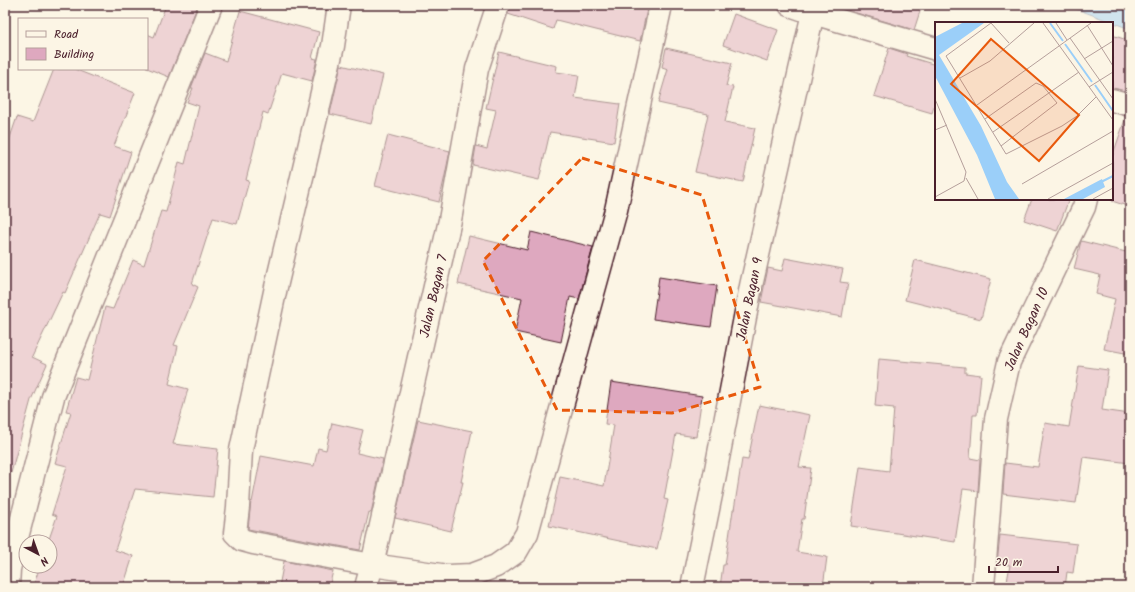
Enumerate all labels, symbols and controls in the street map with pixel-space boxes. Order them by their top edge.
legend [18,18,148,70]
inset map [935,22,1113,200]
text: Road [54,25,79,44]
text: Building [54,45,94,64]
street label: Jalan Bagan 7 [414,252,454,340]
street label: Jalan Bagan 9 [730,255,770,343]
street label: Jalan Bagan 10 [999,284,1055,375]
north arrow [18,534,58,574]
scale bar [989,548,1058,574]
text: N [35,552,52,570]
text: 20 m [995,553,1023,572]

